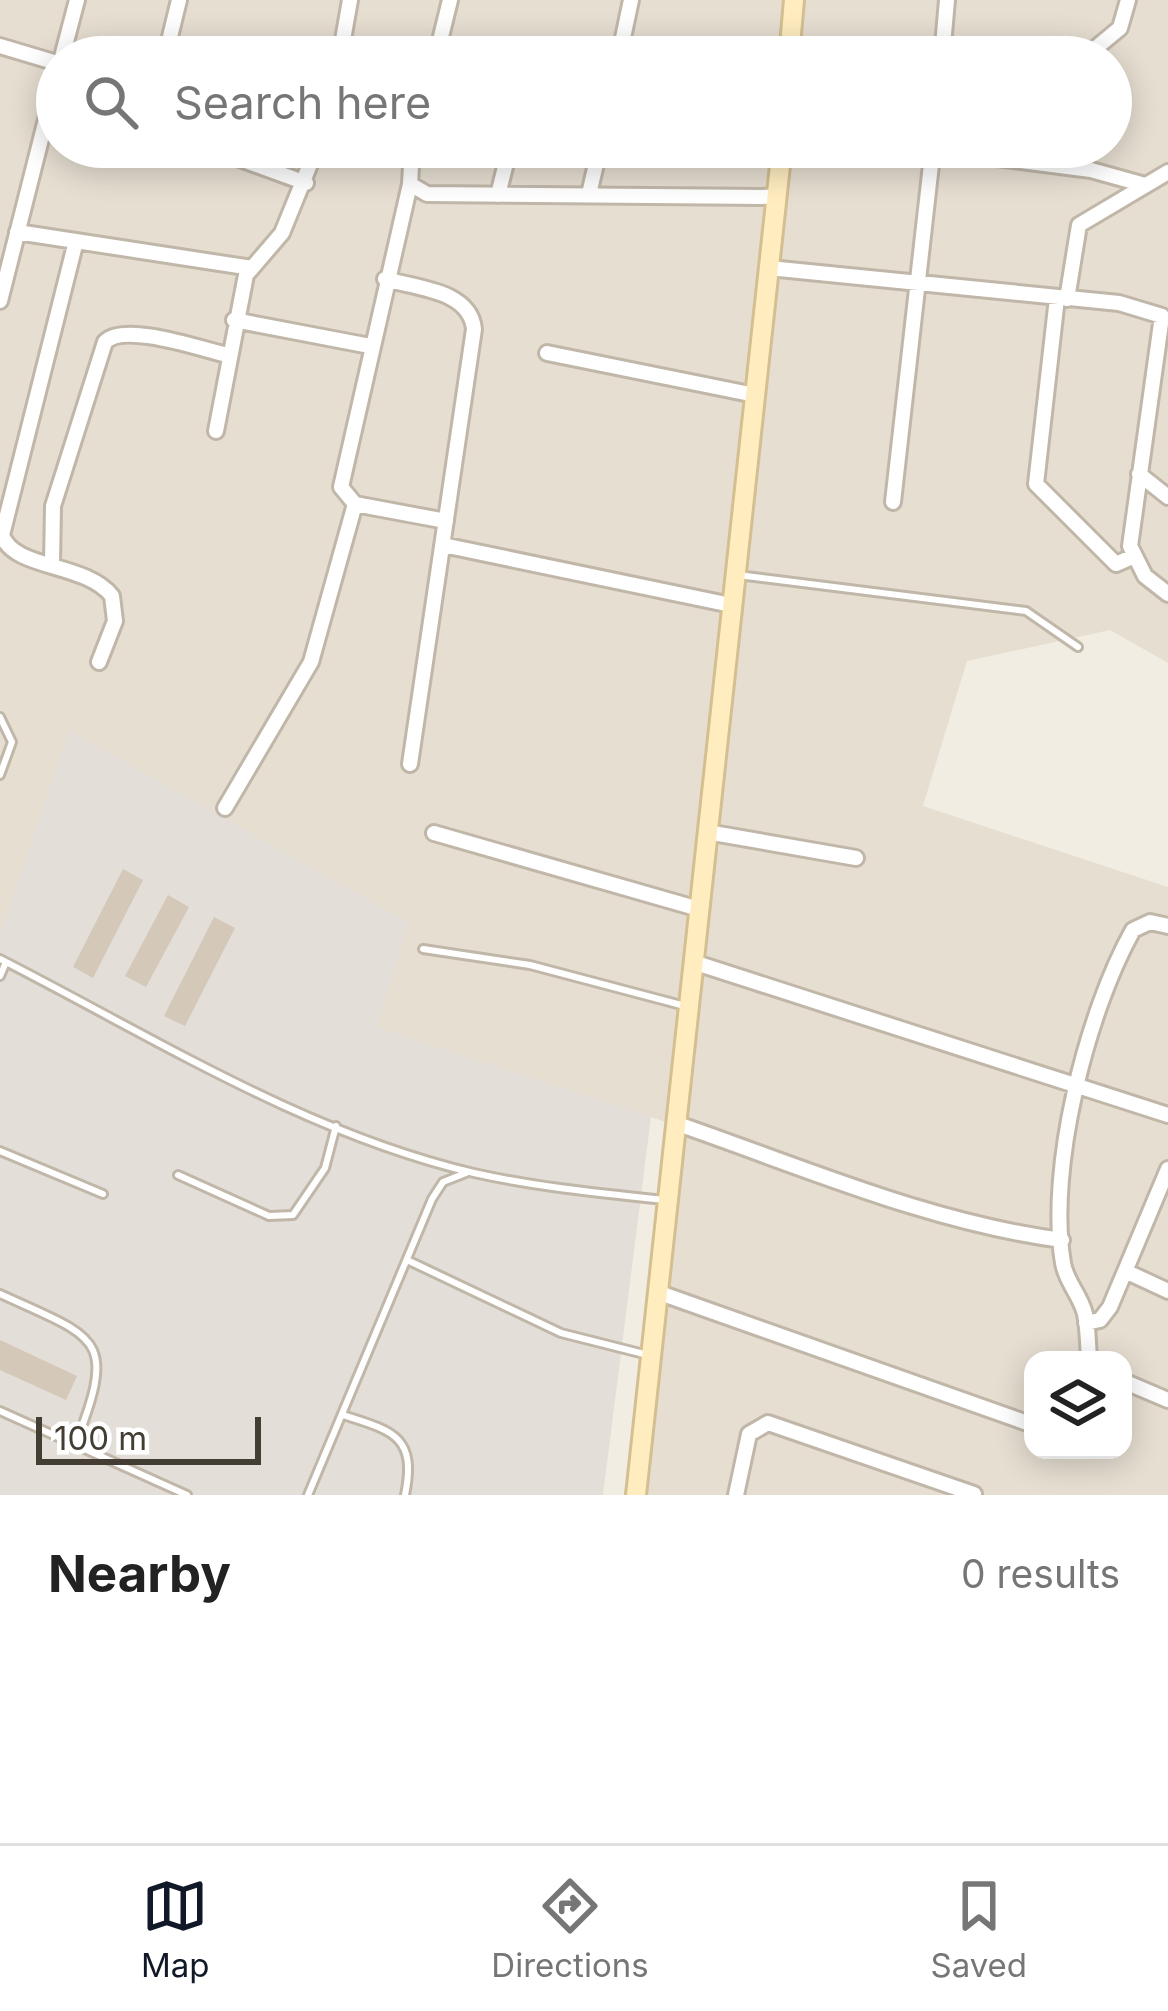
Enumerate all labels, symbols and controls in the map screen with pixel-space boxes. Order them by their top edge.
search box [36,36,1132,168]
icon: search [78,69,144,135]
text: Search here [174,75,431,130]
map controls [1024,1351,1132,1459]
button: layers [1024,1351,1132,1459]
scale bar [36,1411,261,1464]
text: 100 m [54,1418,147,1458]
text: Nearby [48,1543,231,1604]
text: 0 results [961,1550,1120,1597]
tab: Map [141,1873,209,1985]
tab: Directions [491,1873,649,1985]
tab: Saved [930,1873,1027,1985]

